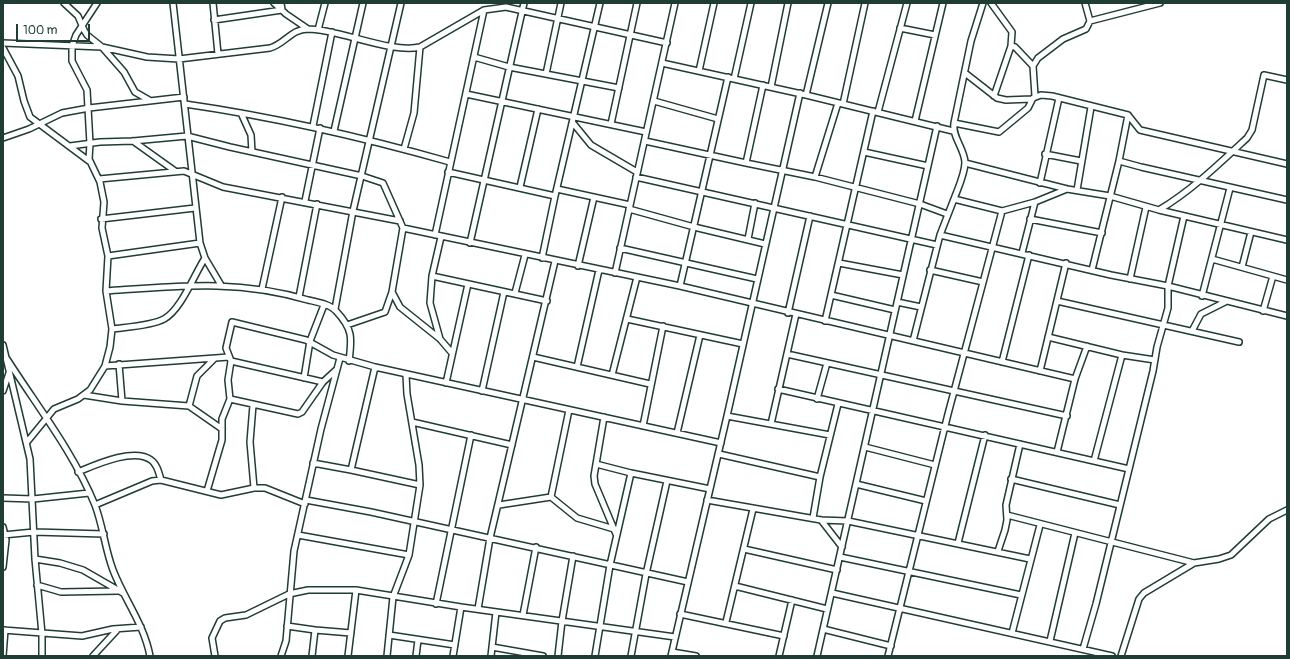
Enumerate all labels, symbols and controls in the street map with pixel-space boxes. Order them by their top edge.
scale bar [18,16,92,42]
text: 100 m [23,23,57,38]

